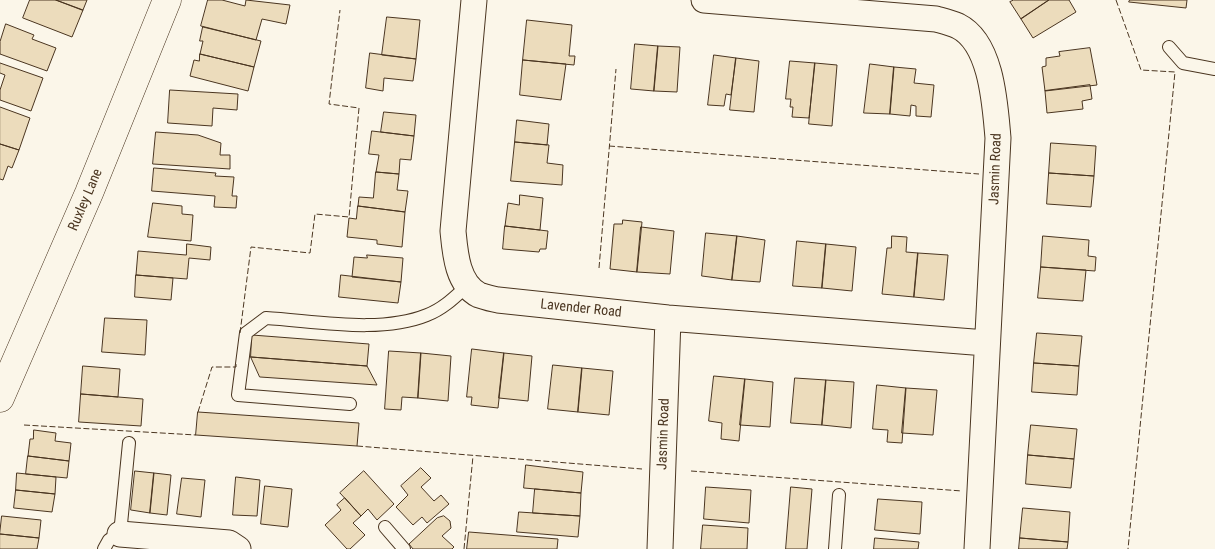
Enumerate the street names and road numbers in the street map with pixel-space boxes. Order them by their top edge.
street label: Jasmin Road [986,133,1006,205]
street label: Ruxley Lane [65,166,107,234]
street label: Lavender Road [540,296,622,322]
street label: Jasmin Road [654,398,674,470]

